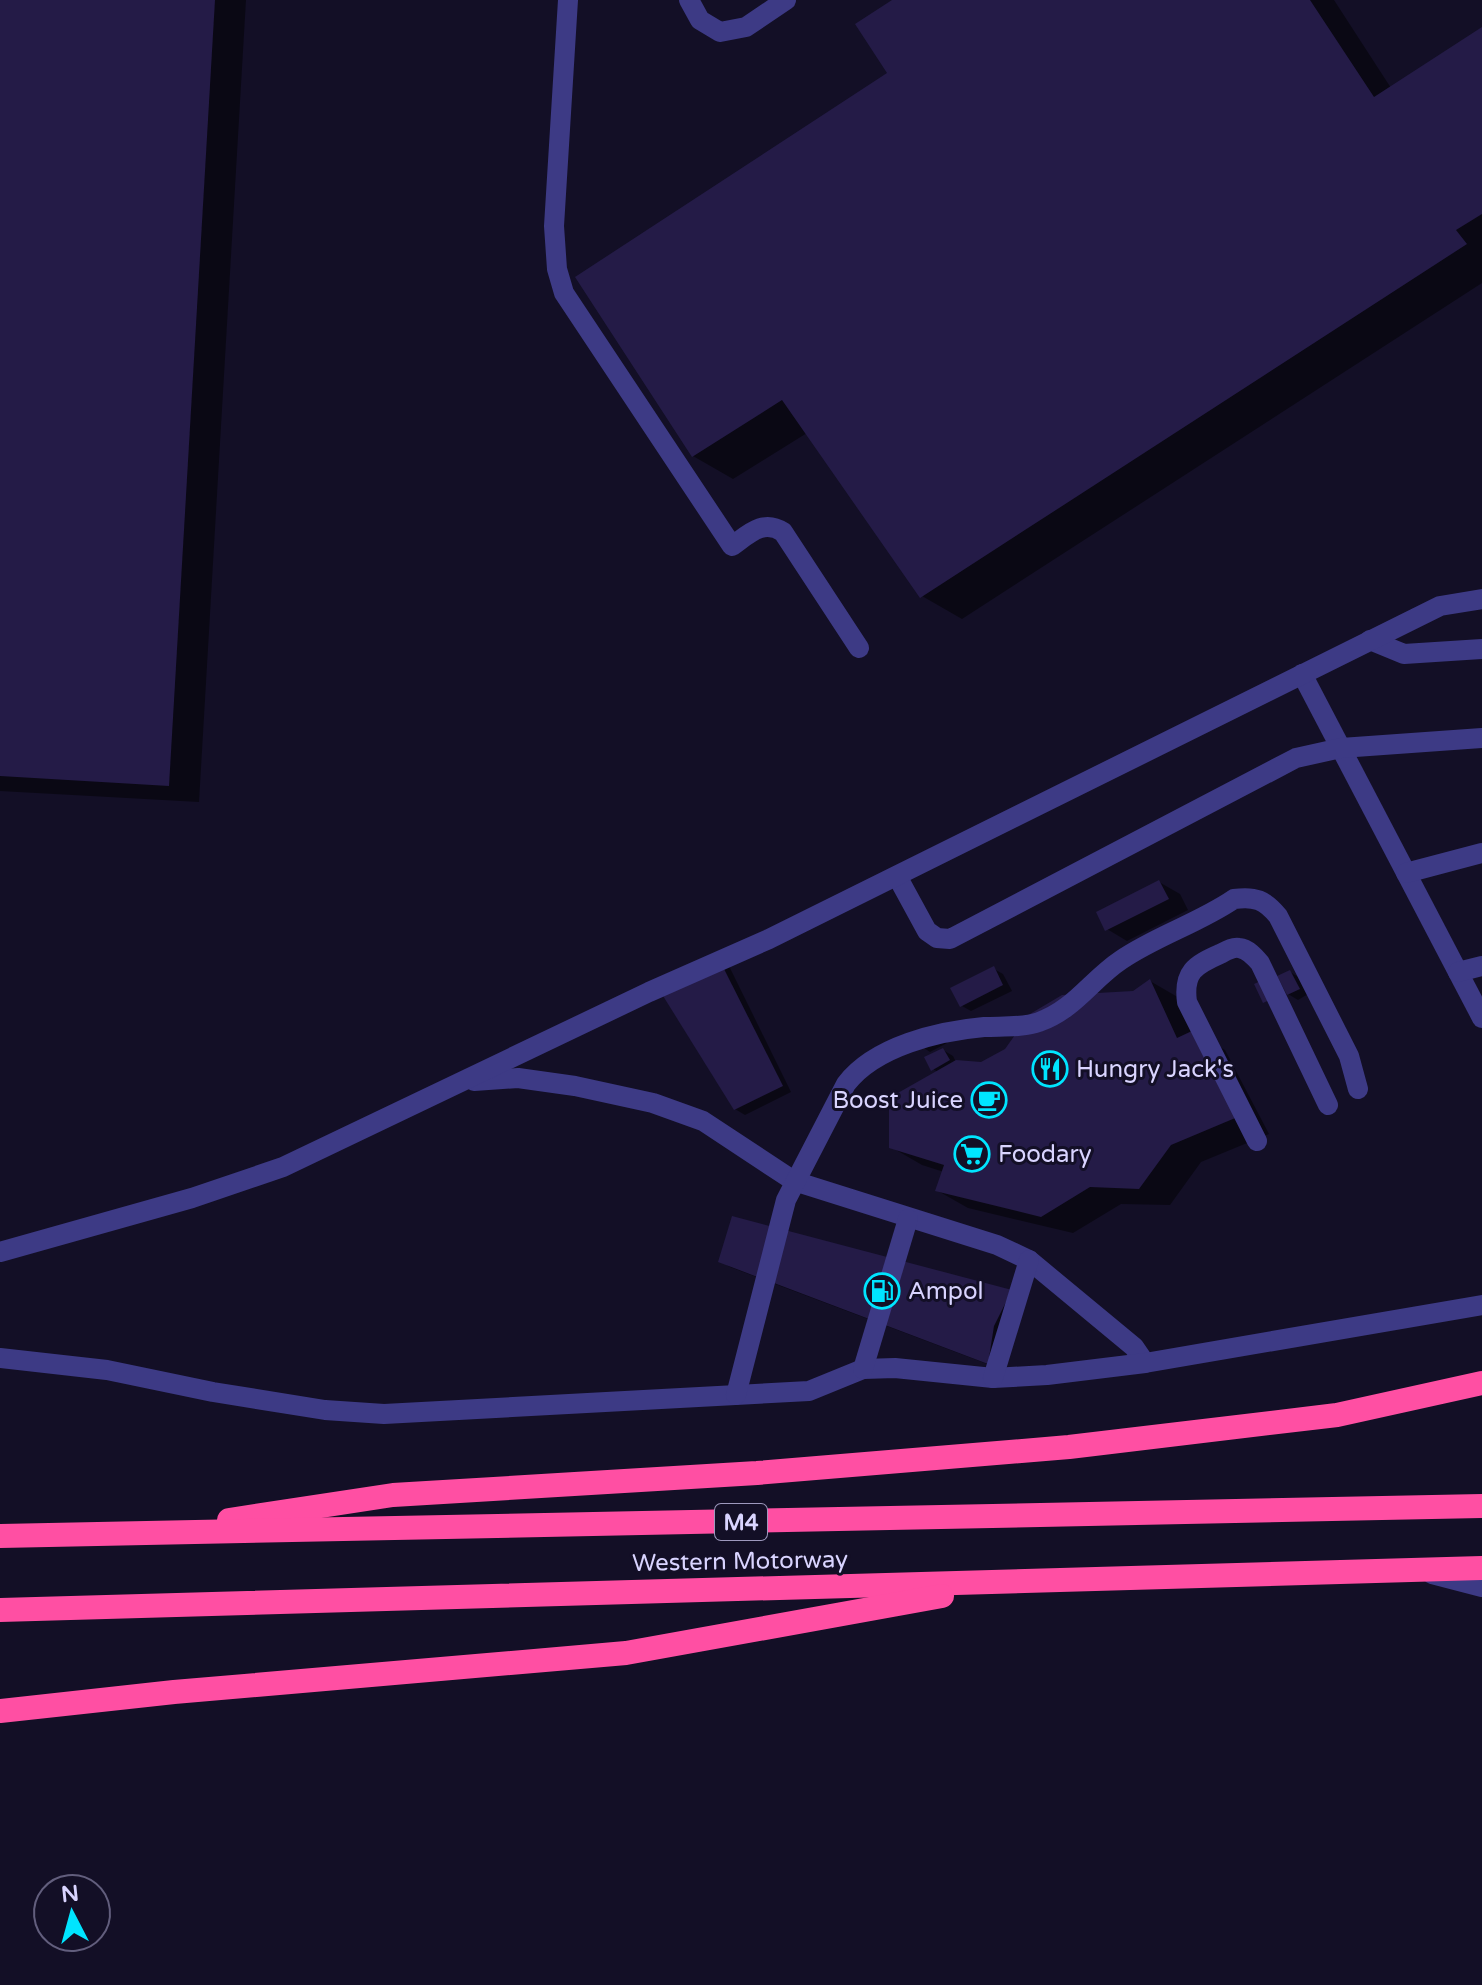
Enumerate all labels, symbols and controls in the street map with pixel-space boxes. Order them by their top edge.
restaurant icon: Hungry Jack's [1031,1050,1069,1088]
place label: Hungry Jack's [1076,1055,1234,1084]
cafe icon: Boost Juice [970,1081,1008,1119]
place label: Boost Juice [832,1086,963,1115]
supermarket icon: Foodary [953,1135,991,1173]
place label: Foodary [998,1140,1092,1169]
fuel station icon: Ampol [863,1272,901,1310]
place label: Ampol [908,1277,984,1306]
road number: M4 [715,1504,767,1540]
street label: Western Motorway [632,1545,848,1578]
north arrow [32,1873,112,1953]
text: N [60,1880,80,1908]

